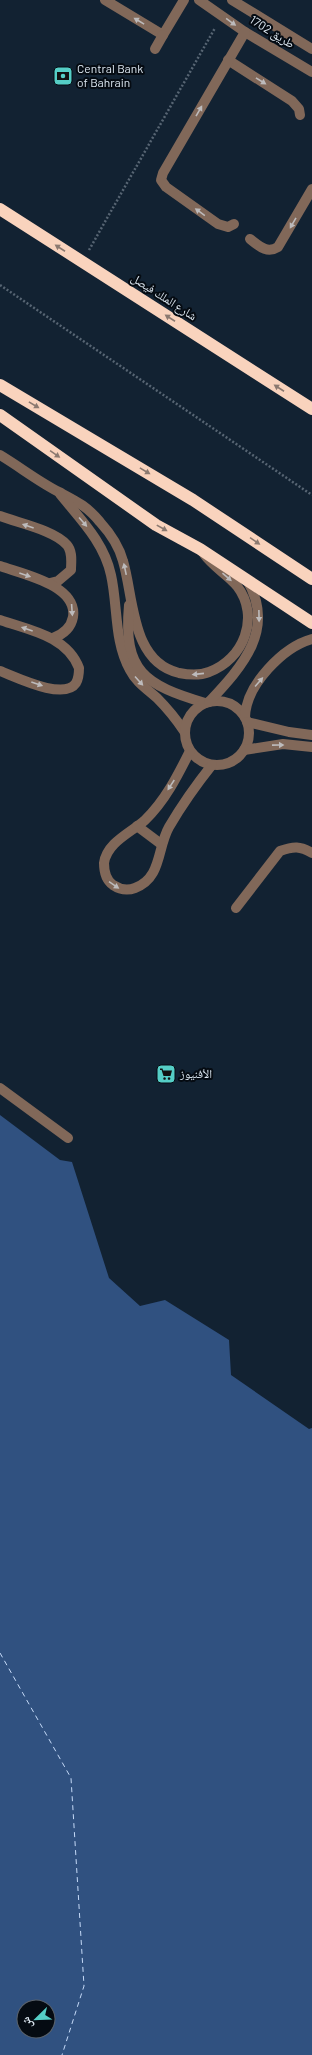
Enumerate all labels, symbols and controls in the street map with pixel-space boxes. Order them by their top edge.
street label: طريق 1702 [247,12,298,51]
one-way arrow [133,17,145,24]
one-way arrow [226,18,237,26]
place label: Central Bank of Bahrain [77,61,143,89]
bank icon: Central Bank of Bahrain [52,65,74,87]
one-way arrow [256,77,266,85]
one-way arrow [195,105,202,117]
one-way arrow [195,207,206,216]
one-way arrow [289,217,296,228]
one-way arrow [55,244,65,252]
street label: شارع الملك فيصل [128,270,200,324]
one-way arrow [164,314,175,322]
one-way arrow [274,384,284,392]
one-way arrow [28,401,39,408]
one-way arrow [50,450,60,458]
one-way arrow [139,468,151,475]
one-way arrow [79,517,88,528]
one-way arrow [22,523,34,529]
one-way arrow [156,524,168,531]
one-way arrow [250,537,260,545]
one-way arrow [121,563,127,576]
one-way arrow [19,572,31,578]
one-way arrow [221,573,232,582]
one-way arrow [69,604,76,616]
one-way arrow [255,610,262,622]
one-way arrow [20,626,32,632]
one-way arrow [192,671,205,677]
one-way arrow [134,676,143,686]
one-way arrow [254,676,263,687]
one-way arrow [31,681,43,687]
one-way arrow [272,741,284,748]
one-way arrow [167,780,175,790]
one-way arrow [109,881,120,888]
supermarket icon: الأفنيوز [155,1063,177,1085]
place label: الأفنيوز [179,1066,212,1081]
north arrow [16,1999,56,2039]
text: ش [18,2014,36,2031]

